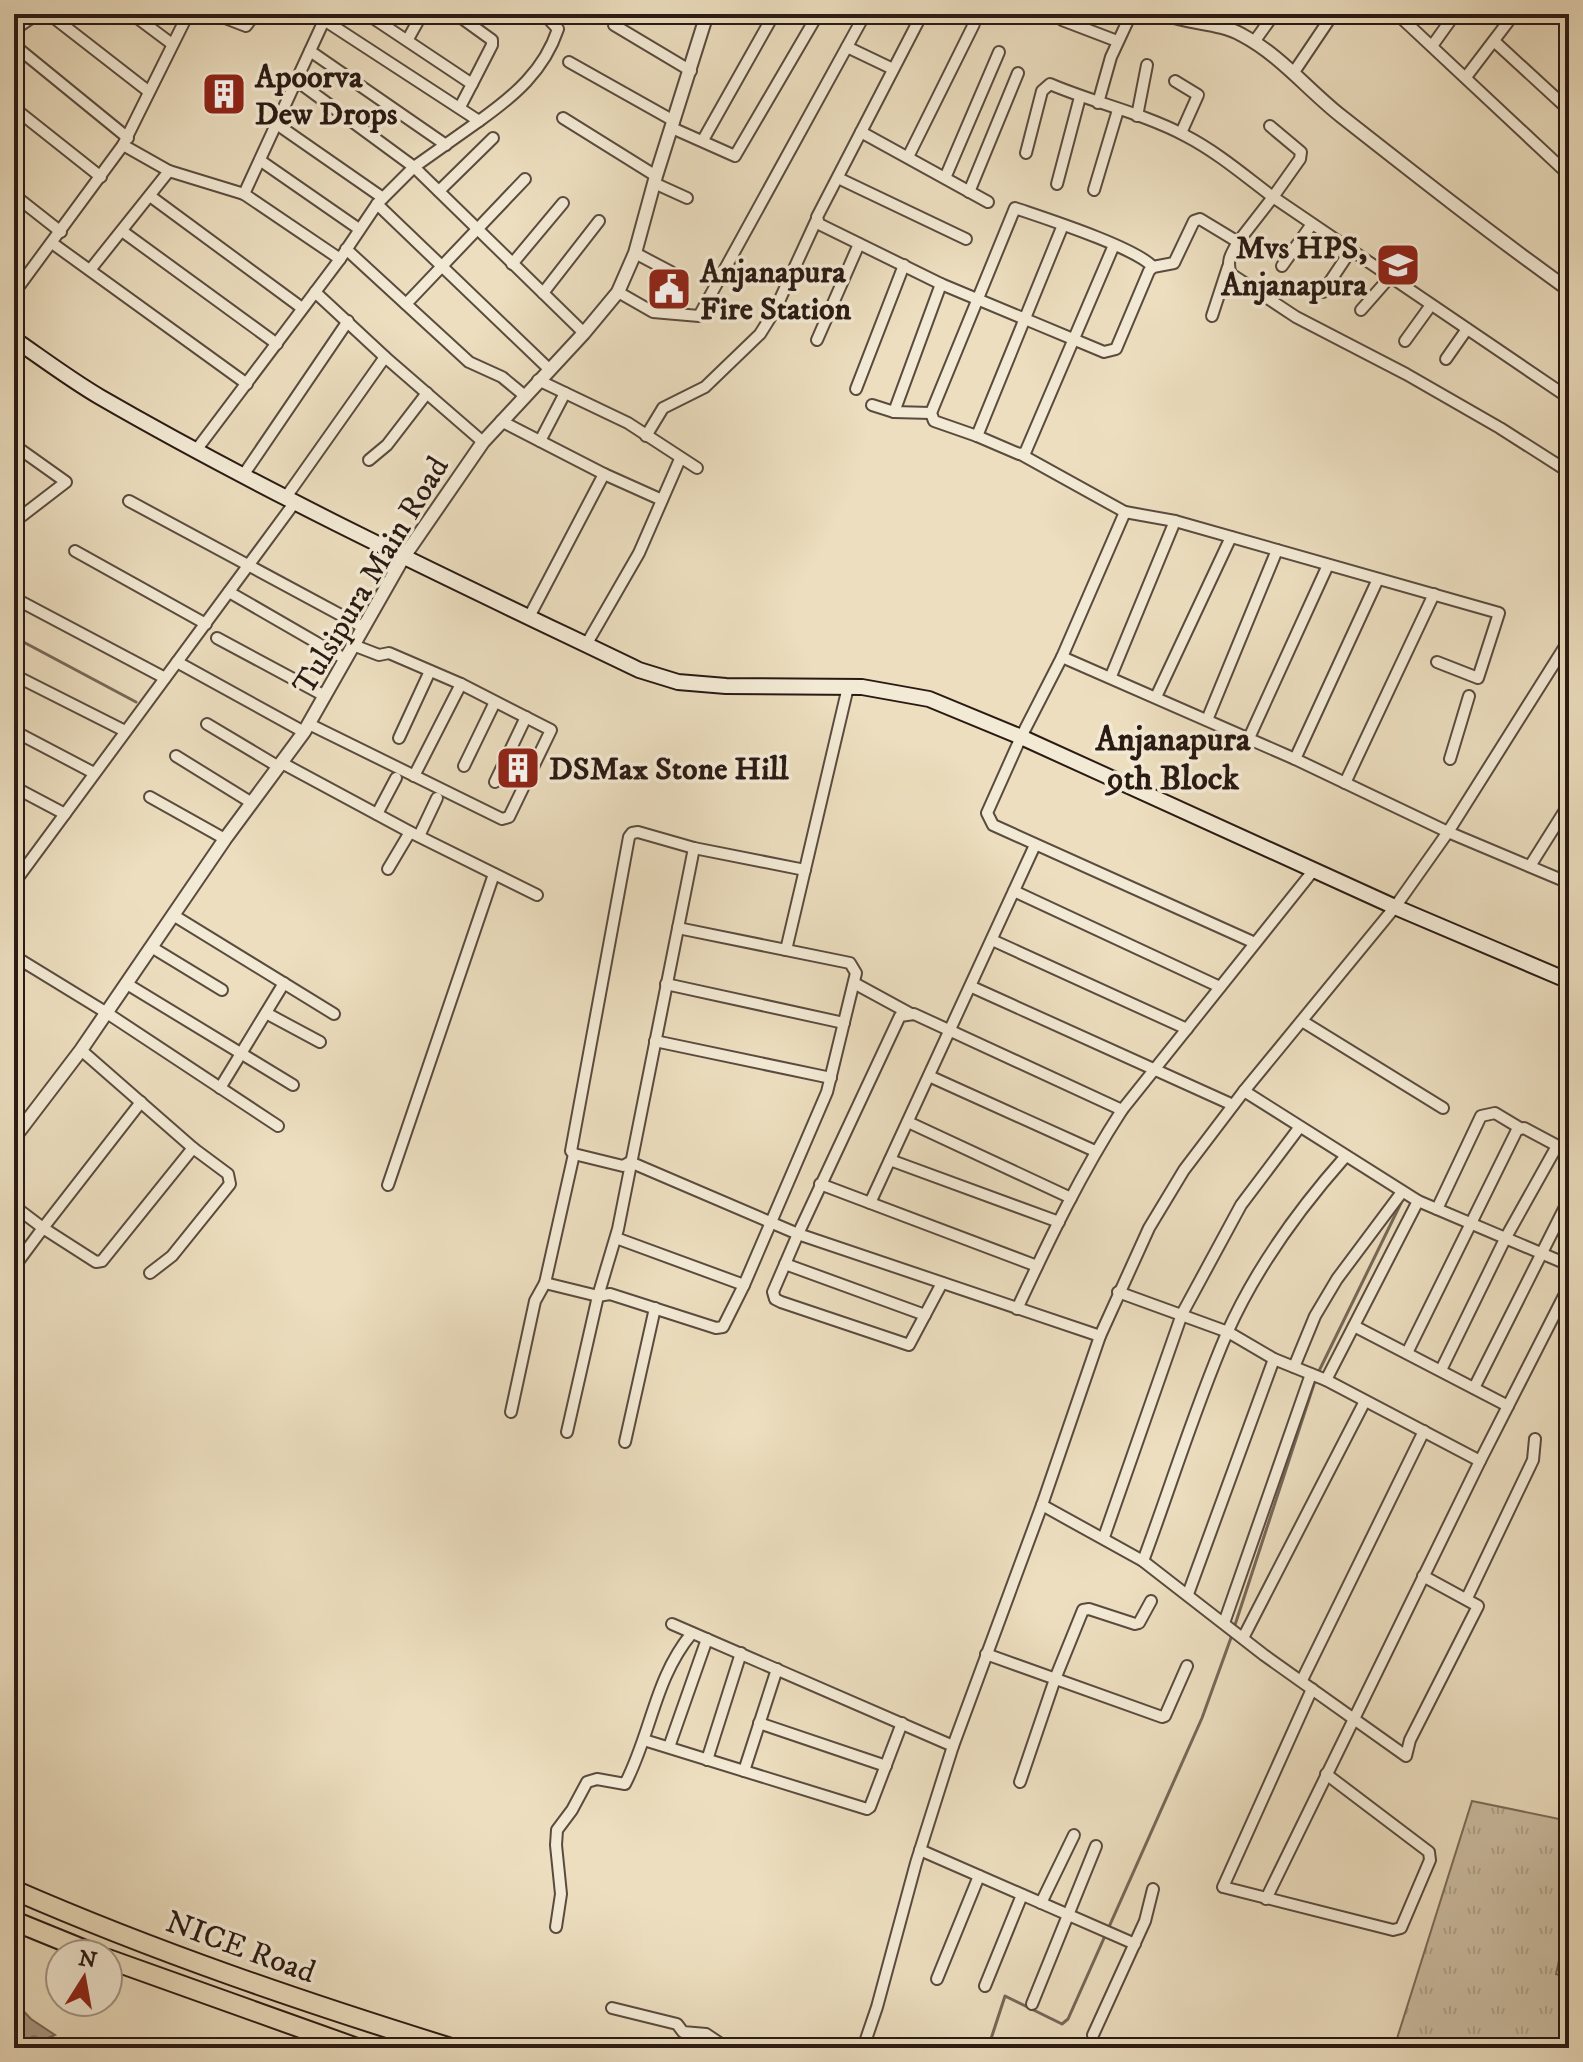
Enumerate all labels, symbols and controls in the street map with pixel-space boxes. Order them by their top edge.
place label: Apoorva Dew Drops [254,58,398,135]
building icon: Apoorva Dew Drops [200,70,248,118]
place label: Mvs HPS, Anjanapura [1220,229,1367,306]
school or university icon: Mvs HPS, Anjanapura [1374,241,1422,289]
place label: Anjanapura Fire Station [699,253,852,330]
public building icon: Anjanapura Fire Station [645,265,693,313]
street label: Tulsipura Main Road [285,450,459,702]
district label: Anjanapura 9th Block [1095,719,1251,800]
building icon: DSMax Stone Hill [494,744,542,792]
place label: DSMax Stone Hill [549,750,789,790]
street label: NICE Road [160,1902,321,1993]
north arrow [44,1938,124,2018]
text: N [76,1945,99,1975]

